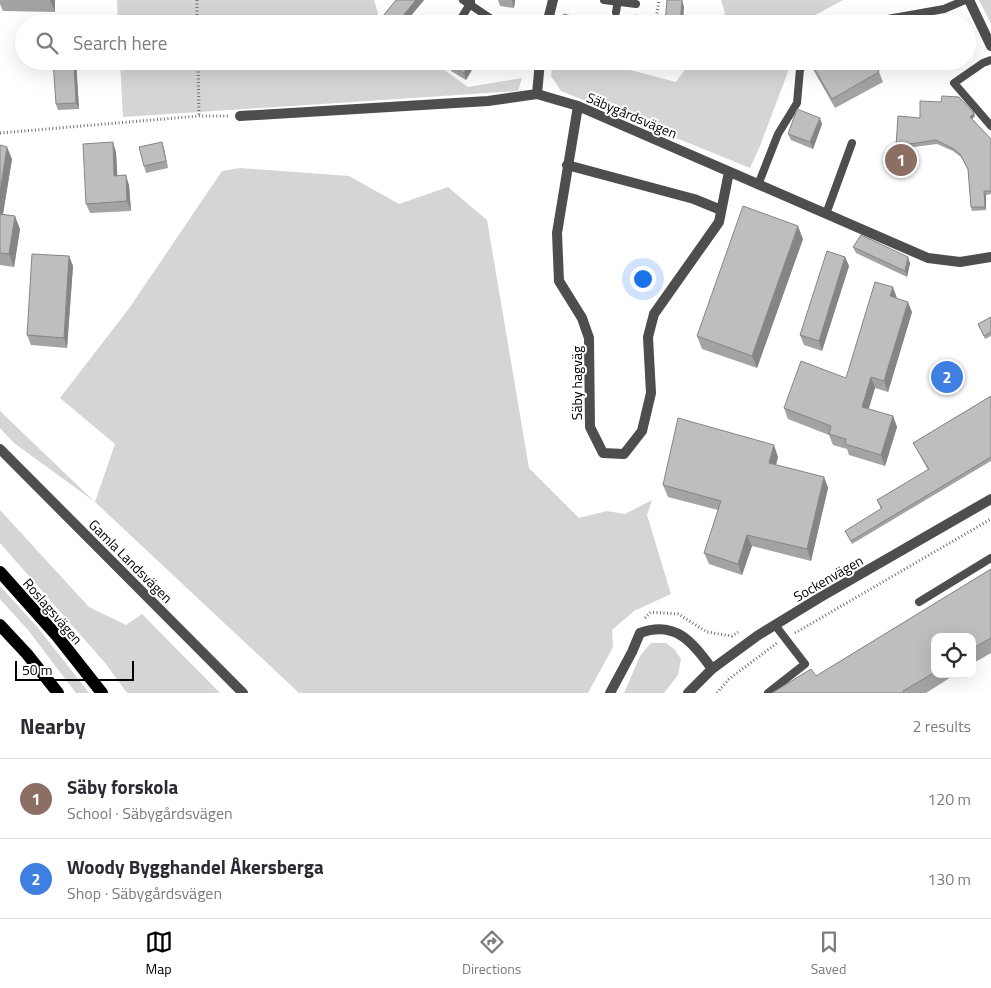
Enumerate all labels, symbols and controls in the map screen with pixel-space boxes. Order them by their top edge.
search box [15,15,976,70]
text: Search here [73,28,167,57]
icon: search [33,29,61,57]
street label: Säbygårdsvägen [583,86,681,144]
pin: 1 [885,141,917,179]
your location [630,266,656,292]
street label: Säby hagväg [566,346,587,420]
pin: 2 [931,358,963,396]
street label: Gamla Landsvägen [84,514,178,608]
street label: Sockenvägen [789,550,867,606]
street label: Roslagsvägen [18,573,88,649]
map controls [931,633,976,678]
button: locate [931,633,976,678]
scale bar [15,658,134,681]
text: 50 m [22,659,52,680]
text: Nearby [20,710,85,742]
text: 2 results [912,714,971,738]
text: Säby forskola [67,772,178,801]
text: 1 [32,787,40,811]
text: 120 m [927,787,971,811]
text: School · Säbygårdsvägen [67,801,233,825]
text: Woody Bygghandel Åkersberga [67,852,324,881]
text: 2 [32,867,40,891]
text: 130 m [927,867,971,891]
text: Shop · Säbygårdsvägen [67,881,222,905]
tab: Map [145,928,173,979]
tab: Directions [462,928,521,979]
tab: Saved [811,928,846,979]

